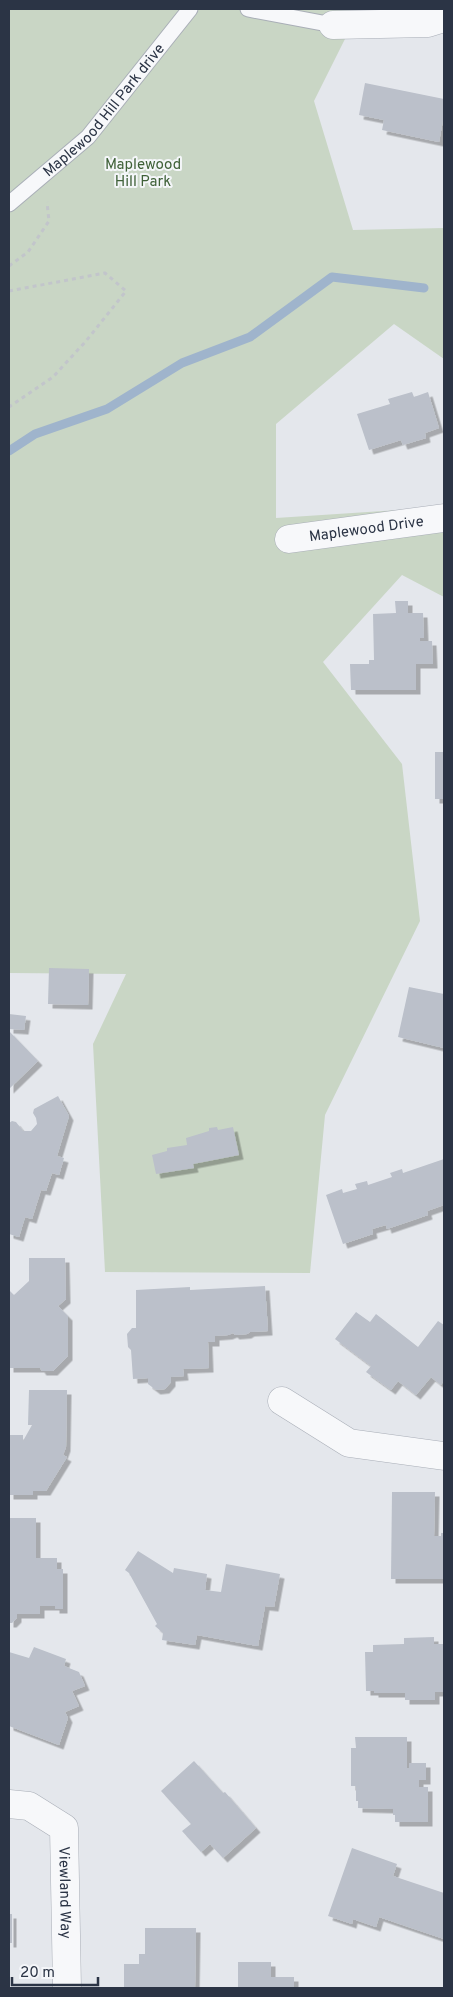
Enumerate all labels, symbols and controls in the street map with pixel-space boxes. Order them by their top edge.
street label: Maplewood Hill Park drive [37,38,167,180]
park label: Maplewood Hill Park [105,155,181,190]
street label: Maplewood Drive [308,513,425,547]
street label: Viewland Way [53,1846,74,1939]
scale bar [12,1954,99,1986]
text: 20 m [20,1964,55,1983]

